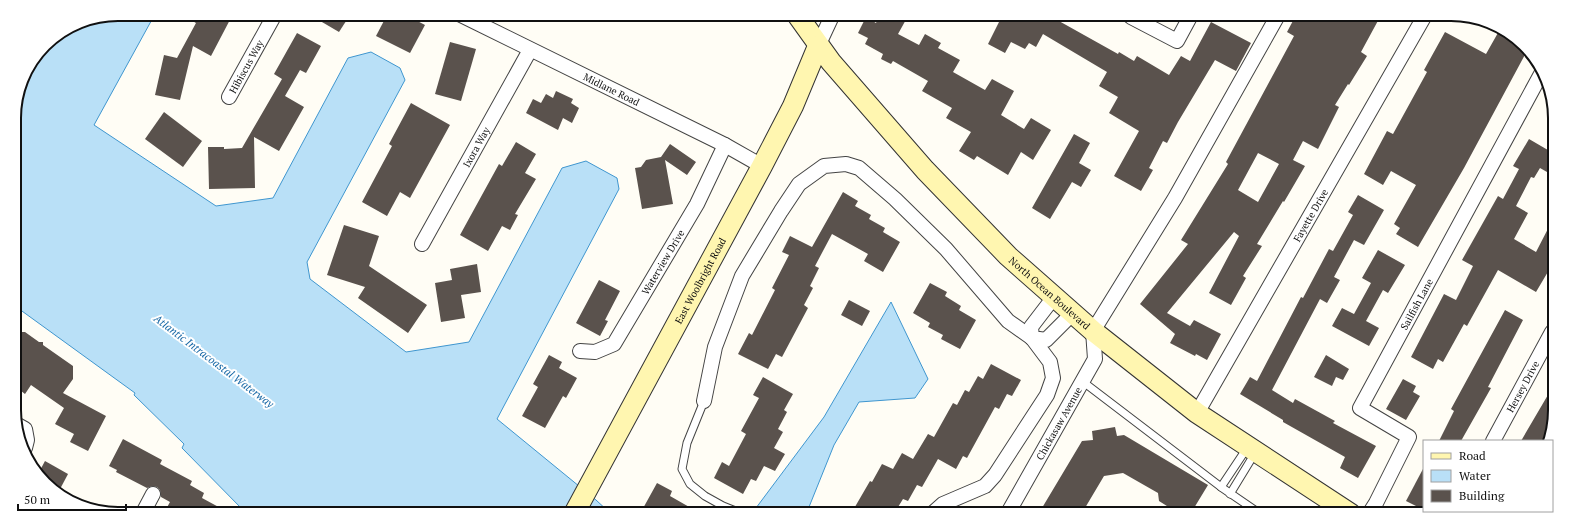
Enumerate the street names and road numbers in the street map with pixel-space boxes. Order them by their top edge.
street label: Hibiscus Way [226,37,266,95]
street label: Midlane Road [581,70,642,109]
street label: Ixora Way [460,124,493,170]
street label: Fayette Drive [1290,186,1331,244]
street label: Waterview Drive [638,227,687,297]
street label: East Woolbright Road [671,235,729,326]
street label: North Ocean Boulevard [1006,254,1093,332]
street label: Sailfish Lane [1397,276,1436,332]
street label: Hersey Drive [1503,358,1542,415]
street label: Chickasaw Avenue [1033,384,1084,462]

